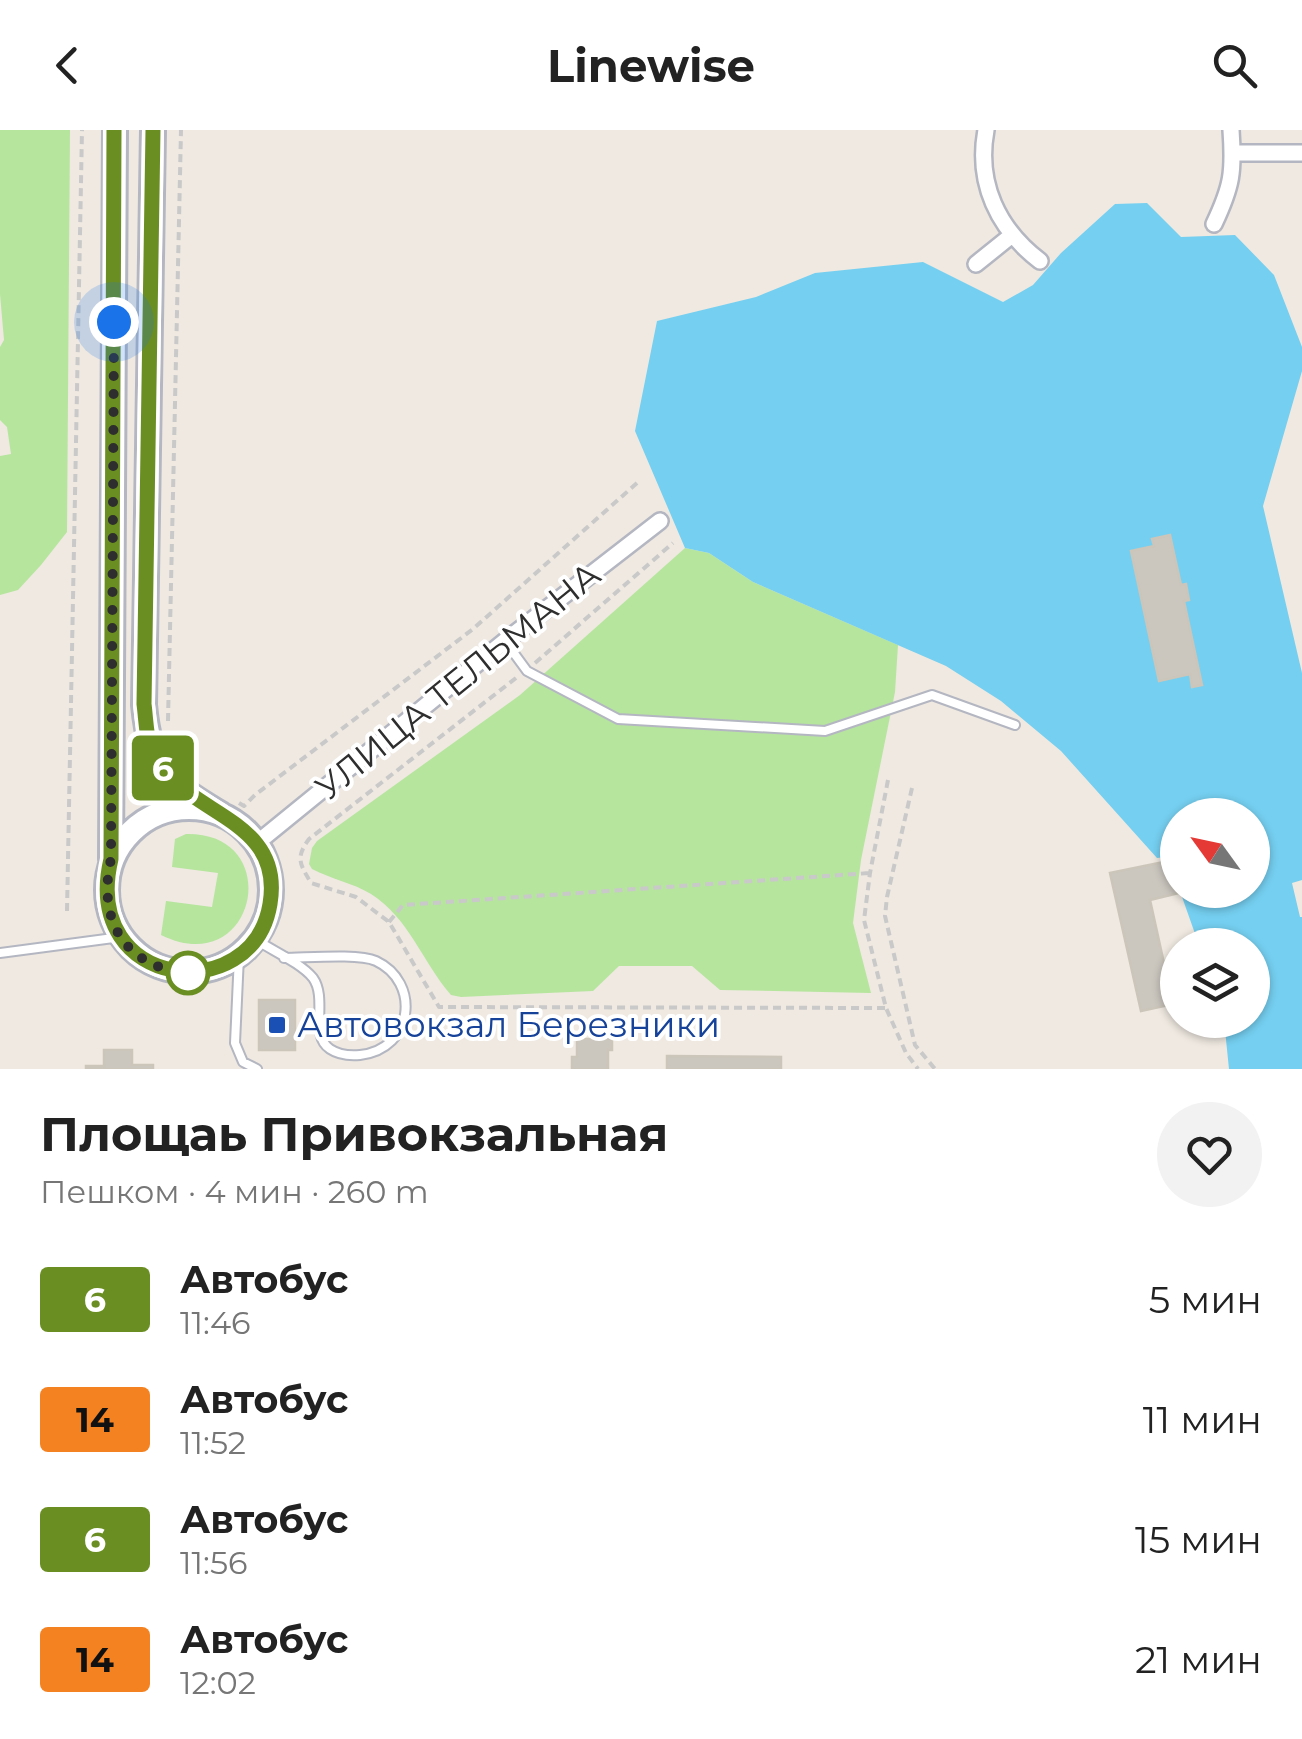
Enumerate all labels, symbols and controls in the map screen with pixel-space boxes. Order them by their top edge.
icon: back [40,38,95,93]
text: Linewise [547,38,755,93]
icon: search [1207,38,1262,93]
your location [89,297,139,347]
street label: УЛИЦА ТЕЛЬМАНА [307,553,609,809]
line badge: 6 [130,736,196,800]
text: 6 [152,747,174,790]
north arrow [1160,798,1270,908]
map controls [1160,798,1270,1038]
button: layers [1160,928,1270,1038]
unlabelled marker [167,952,209,994]
place label: Автовокзал Березники [297,1003,720,1046]
marker: Автовокзал Березники [266,1014,288,1036]
button: heart [1157,1102,1262,1207]
text: Площаь Привокзальная [40,1105,668,1163]
text: Пешком · 4 мин · 260 m [40,1172,429,1211]
text: Автобус [180,1256,349,1303]
text: 5 мин [1149,1276,1262,1323]
text: 6 [84,1278,106,1321]
text: 11:46 [180,1303,251,1342]
text: Автобус [180,1376,349,1423]
text: 11 мин [1143,1396,1262,1443]
text: 14 [76,1398,114,1441]
text: 11:52 [180,1423,246,1462]
text: Автобус [180,1496,349,1543]
text: 15 мин [1135,1516,1262,1563]
text: 6 [84,1518,106,1561]
text: 11:56 [180,1543,248,1582]
text: Автобус [180,1616,349,1663]
text: 21 мин [1135,1636,1262,1683]
text: 14 [76,1638,114,1681]
text: 12:02 [180,1663,256,1702]

